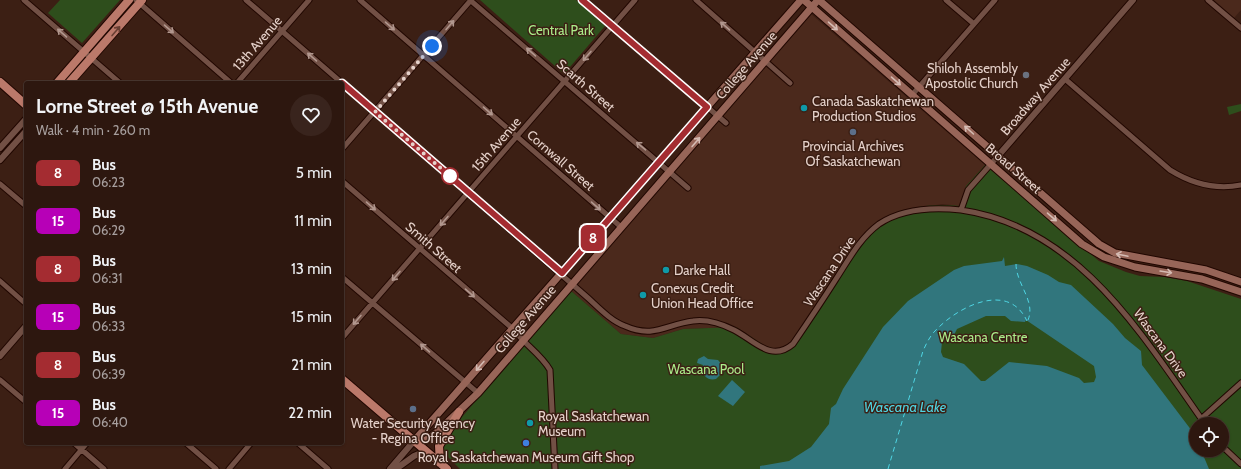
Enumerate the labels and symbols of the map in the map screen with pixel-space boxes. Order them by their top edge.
street label: 13th Avenue [229,12,285,73]
one-way arrow [446,19,455,30]
one-way arrow [384,21,395,30]
one-way arrow [720,21,730,30]
one-way arrow [828,21,838,30]
park label: Central Park [528,22,594,38]
one-way arrow [164,24,174,33]
one-way arrow [111,25,120,36]
street label: College Avenue [712,27,780,102]
one-way arrow [57,28,67,37]
your location [422,36,442,56]
one-way arrow [526,48,537,57]
one-way arrow [582,50,591,61]
one-way arrow [307,53,318,62]
street label: Broadway Avenue [997,53,1074,138]
street label: Scarth Street [554,55,619,115]
place label: Shiloh Assembly Apostolic Church [925,60,1018,91]
marker: Shiloh Assembly Apostolic Church [1021,70,1031,80]
one-way arrow [891,77,901,86]
place label: Canada Saskatchewan Production Studios [812,93,934,124]
marker: Canada Saskatchewan Production Studios [799,103,809,113]
one-way arrow [482,106,492,115]
street label: 15th Avenue [468,113,524,174]
one-way arrow [963,125,974,134]
street label: Cornwall Street [524,126,599,194]
marker: Provincial Archives Of Saskatchewan [848,127,858,137]
one-way arrow [691,137,700,148]
place label: Provincial Archives Of Saskatchewan [802,138,904,169]
street label: Broad Street [983,139,1046,197]
one-way arrow [635,142,646,151]
unlabelled marker [441,167,459,185]
one-way arrow [591,201,601,210]
one-way arrow [366,202,377,211]
one-way arrow [1047,212,1057,222]
one-way arrow [440,216,449,226]
street label: Smith Street [403,218,466,276]
line badge: 8 [580,225,606,251]
street label: Wascana Drive [800,233,859,309]
one-way arrow [1115,250,1128,258]
place label: Darke Hall [674,262,730,278]
marker: Darke Hall [661,265,671,275]
one-way arrow [1159,268,1172,276]
one-way arrow [391,271,401,281]
place label: Conexus Credit Union Head Office [651,280,754,311]
street label: College Avenue [491,281,559,356]
one-way arrow [465,288,476,297]
marker: Conexus Credit Union Head Office [638,290,648,300]
street label: Wascana Drive [1131,305,1192,381]
one-way arrow [353,315,362,326]
park label: Wascana Centre [939,329,1028,345]
one-way arrow [420,344,431,353]
one-way arrow [476,360,485,371]
park label: Wascana Pool [668,361,744,377]
water label: Wascana Lake [864,398,947,416]
marker: Water Security Agency - Regina Office [408,404,418,414]
place label: Royal Saskatchewan Museum [538,408,649,439]
place label: Water Security Agency - Regina Office [351,415,476,446]
marker: Royal Saskatchewan Museum [525,418,535,428]
marker: Royal Saskatchewan Museum Gift Shop [521,438,531,448]
place label: Royal Saskatchewan Museum Gift Shop [418,449,634,465]

